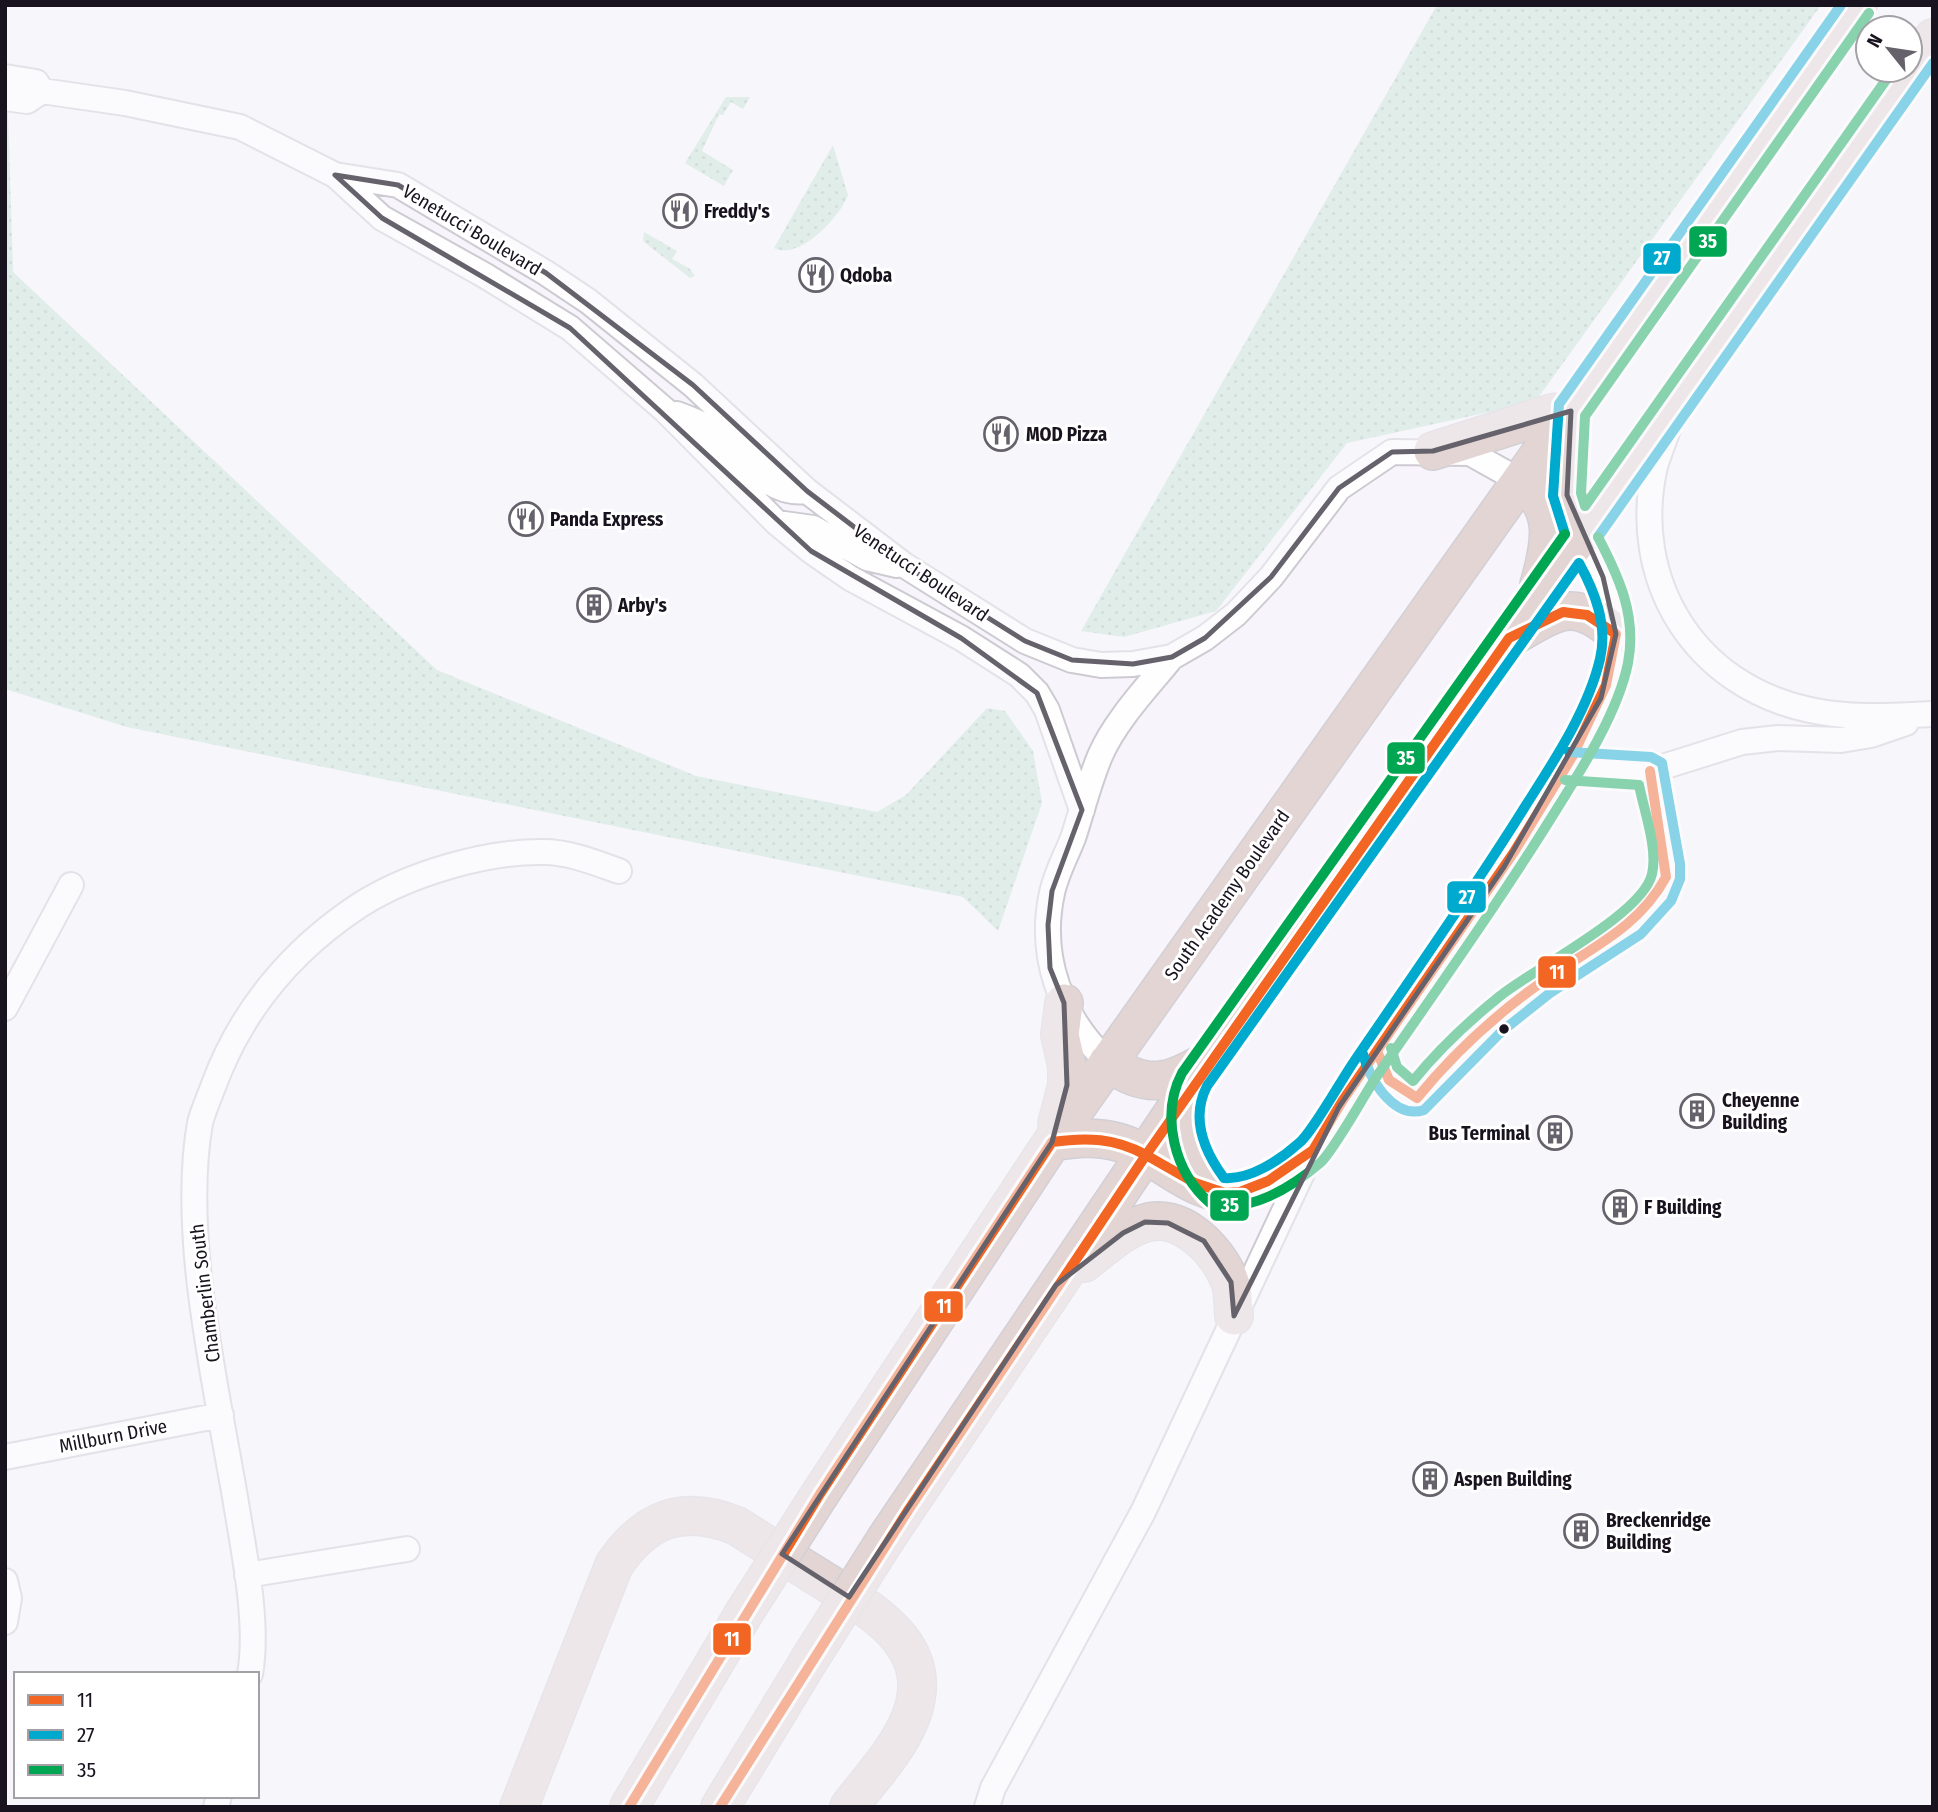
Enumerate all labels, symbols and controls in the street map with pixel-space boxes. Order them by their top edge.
north arrow [1854,14,1924,84]
text: N [1862,30,1888,51]
street label: Venetucci Boulevard [399,180,545,280]
restaurant icon: Freddy's [661,192,699,230]
place label: Freddy's [704,200,771,223]
line badge: 35 [1688,225,1728,258]
text: 35 [1698,230,1717,253]
line badge: 27 [1642,242,1682,275]
text: 27 [1653,247,1670,270]
restaurant icon: Qdoba [797,256,835,294]
place label: Qdoba [840,264,892,287]
restaurant icon: MOD Pizza [982,415,1020,453]
place label: MOD Pizza [1026,423,1107,446]
restaurant icon: Panda Express [507,500,545,538]
place label: Panda Express [550,508,664,531]
street label: Venetucci Boulevard [849,519,993,627]
building icon: Arby's [575,586,613,624]
place label: Arby's [617,594,668,617]
line badge: 35 [1386,741,1426,775]
text: 35 [1396,747,1415,770]
street label: South Academy Boulevard [1159,805,1295,985]
line badge: 27 [1446,880,1487,914]
text: 27 [1458,886,1475,909]
line badge: 11 [1537,955,1577,989]
text: 11 [1549,961,1565,984]
unlabelled marker [1497,1022,1511,1036]
place label: Cheyenne Building [1722,1089,1800,1134]
building icon: Cheyenne Building [1678,1092,1716,1130]
building icon: Bus Terminal [1536,1114,1574,1152]
place label: Bus Terminal [1429,1122,1531,1145]
building icon: F Building [1601,1188,1639,1226]
line badge: 35 [1209,1189,1250,1222]
text: 35 [1220,1194,1239,1217]
place label: F Building [1644,1196,1722,1219]
street label: Chamberlin South [185,1222,225,1364]
line badge: 11 [923,1290,964,1323]
text: 11 [936,1295,952,1318]
street label: Millburn Drive [57,1414,169,1458]
building icon: Aspen Building [1411,1460,1449,1498]
place label: Aspen Building [1453,1468,1572,1491]
place label: Breckenridge Building [1606,1509,1711,1554]
building icon: Breckenridge Building [1562,1512,1600,1550]
line badge: 11 [712,1622,752,1656]
text: 11 [724,1628,740,1651]
legend [14,1672,259,1798]
text: 11 [77,1687,93,1713]
text: 27 [77,1722,95,1748]
text: 35 [77,1757,96,1783]

